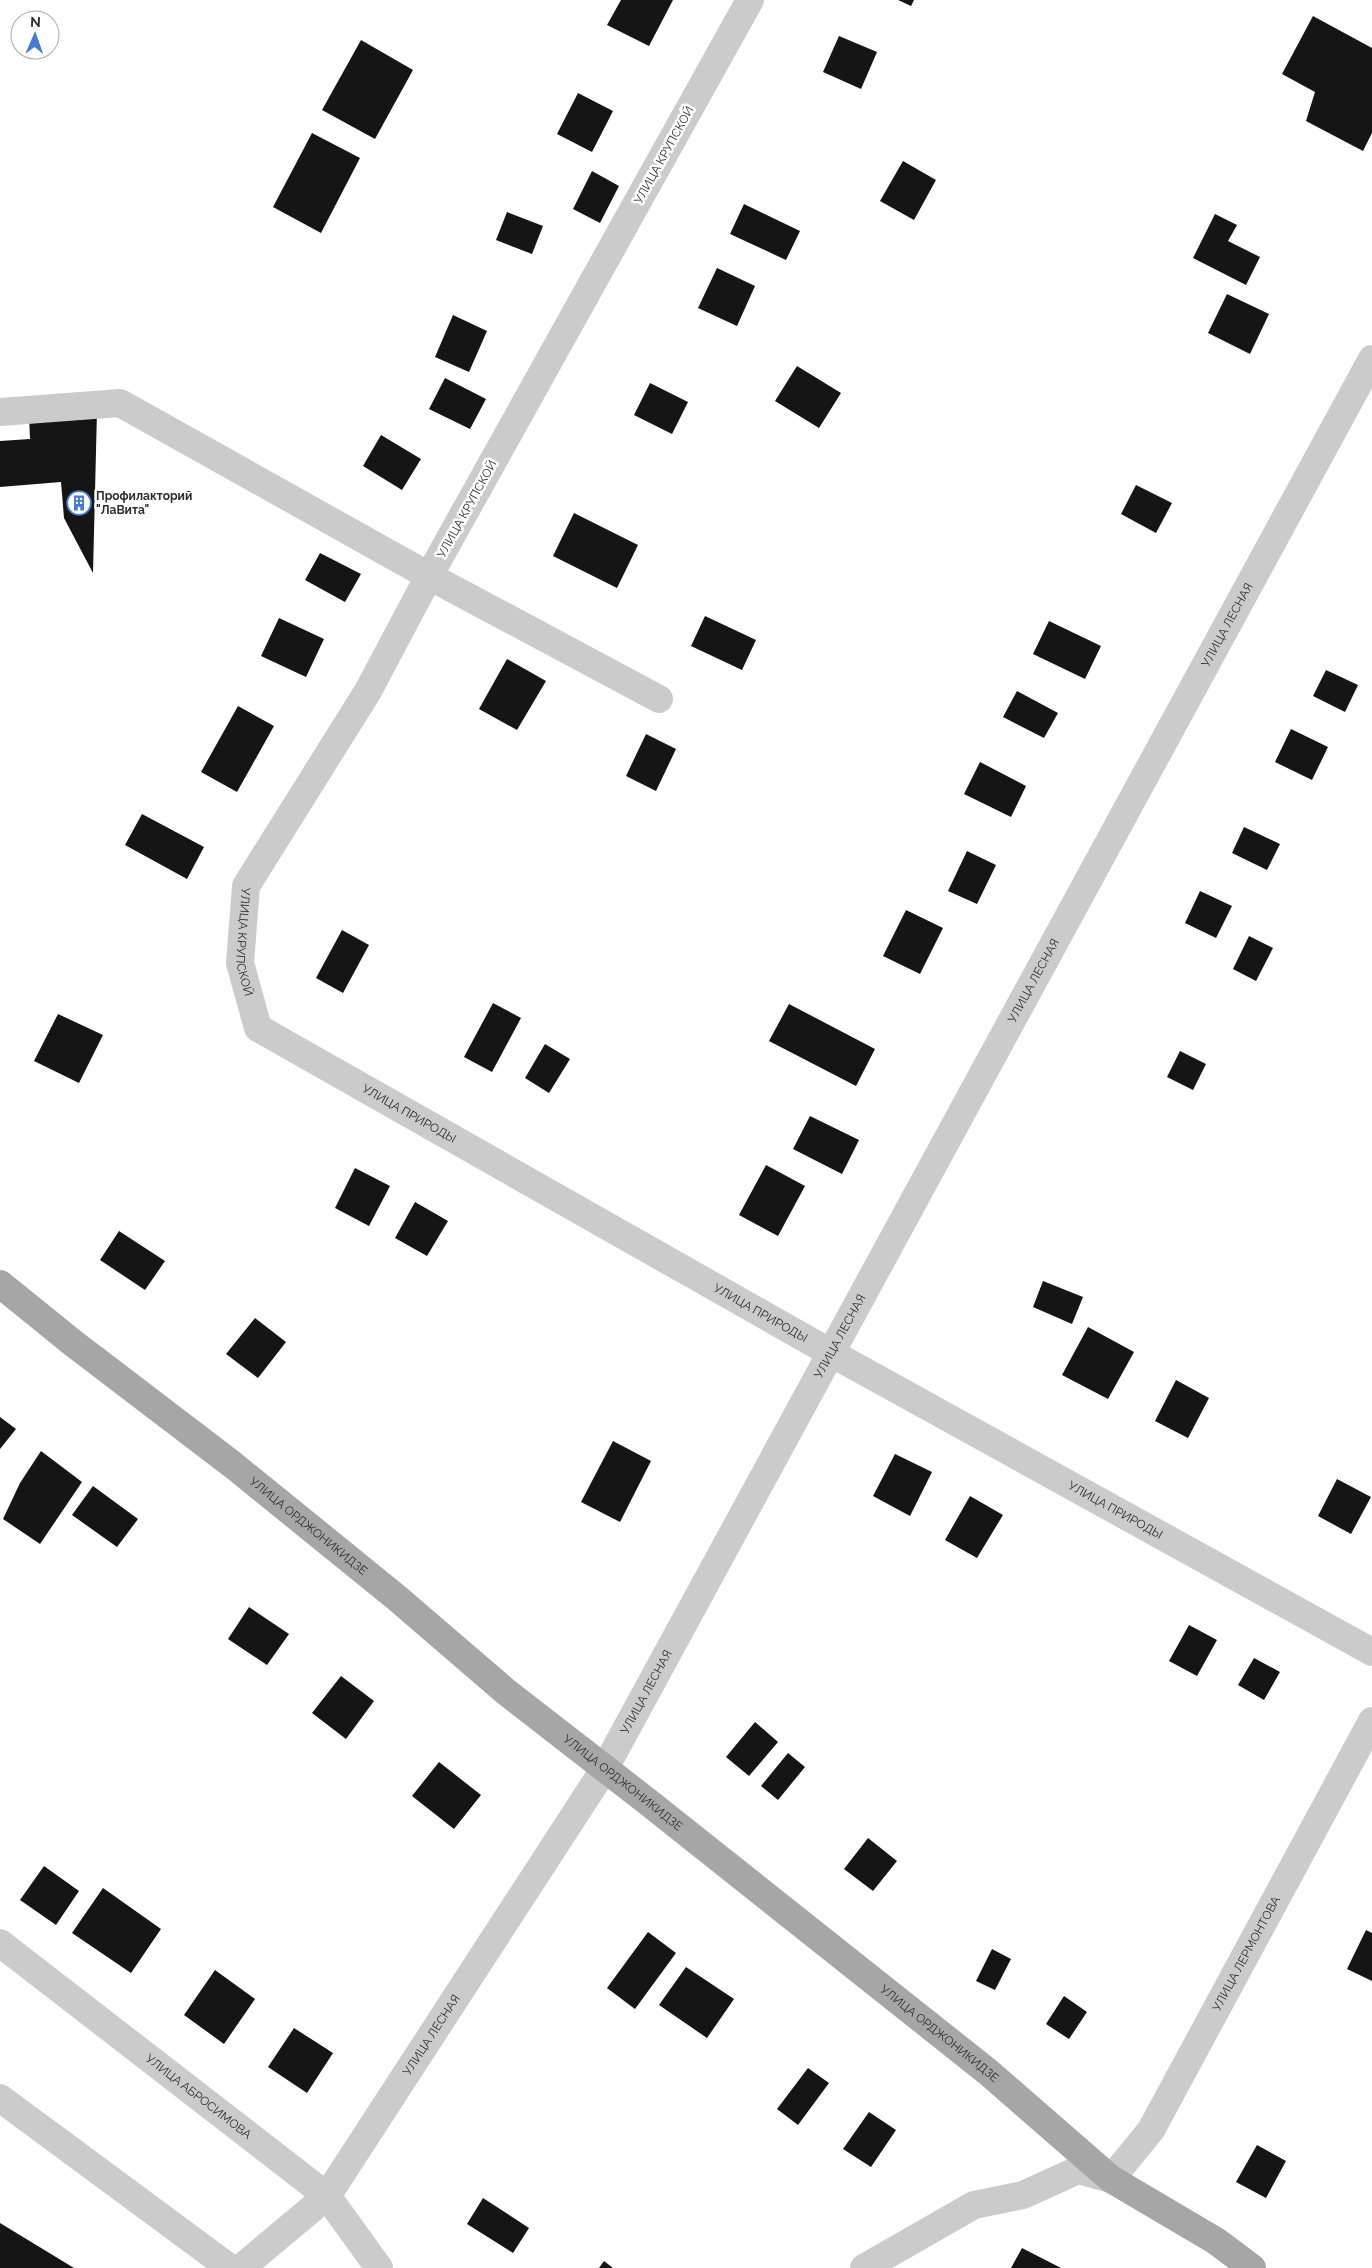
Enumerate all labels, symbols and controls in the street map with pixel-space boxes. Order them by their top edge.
north arrow [10,10,60,60]
text: N [30,14,41,30]
street label: УЛИЦА КРУПСКОЙ [631,104,697,206]
street label: УЛИЦА КРУПСКОЙ [434,458,500,560]
place label: Профилакторий "ЛаВита" [96,489,192,517]
building icon: Профилакторий "ЛаВита" [66,490,92,516]
street label: УЛИЦА ЛЕСНАЯ [1199,580,1256,669]
street label: УЛИЦА КРУПСКОЙ [233,887,256,998]
street label: УЛИЦА ЛЕСНАЯ [1005,936,1062,1025]
street label: УЛИЦА ПРИРОДЫ [360,1082,459,1146]
street label: УЛИЦА ПРИРОДЫ [711,1281,810,1345]
street label: УЛИЦА ЛЕСНАЯ [811,1292,869,1381]
street label: УЛИЦА ОРДЖОНИКИДЗЕ [247,1474,370,1578]
street label: УЛИЦА ПРИРОДЫ [1066,1478,1165,1542]
street label: УЛИЦА ЛЕСНАЯ [618,1648,675,1737]
street label: УЛИЦА ОРДЖОНИКИДЗЕ [560,1732,685,1834]
street label: УЛИЦА ЛЕРМОНТОВА [1209,1894,1283,2014]
street label: УЛИЦА ОРДЖОНИКИДЗЕ [877,1982,1002,2085]
street label: УЛИЦА ЛЕСНАЯ [400,1992,463,2078]
street label: УЛИЦА АБРОСИМОВА [143,2051,254,2142]

